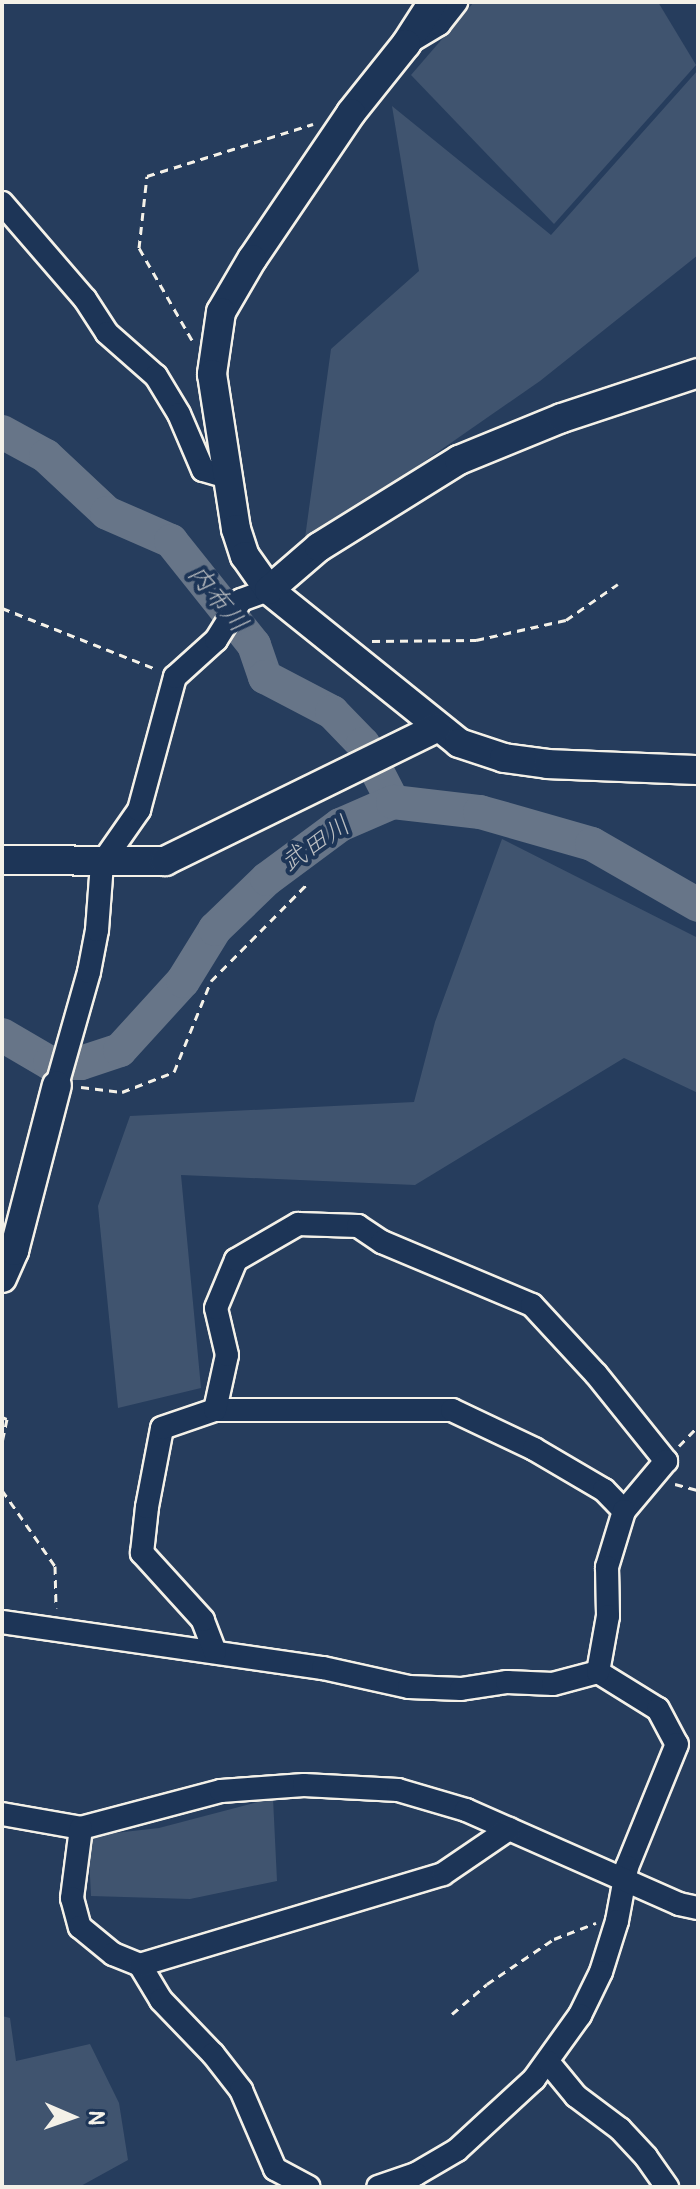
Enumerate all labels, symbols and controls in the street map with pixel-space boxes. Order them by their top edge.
water label: 内布川 [180,559,254,639]
water label: 武田川 [275,810,357,880]
north arrow [32,2077,112,2157]
text: N [82,2110,110,2126]

